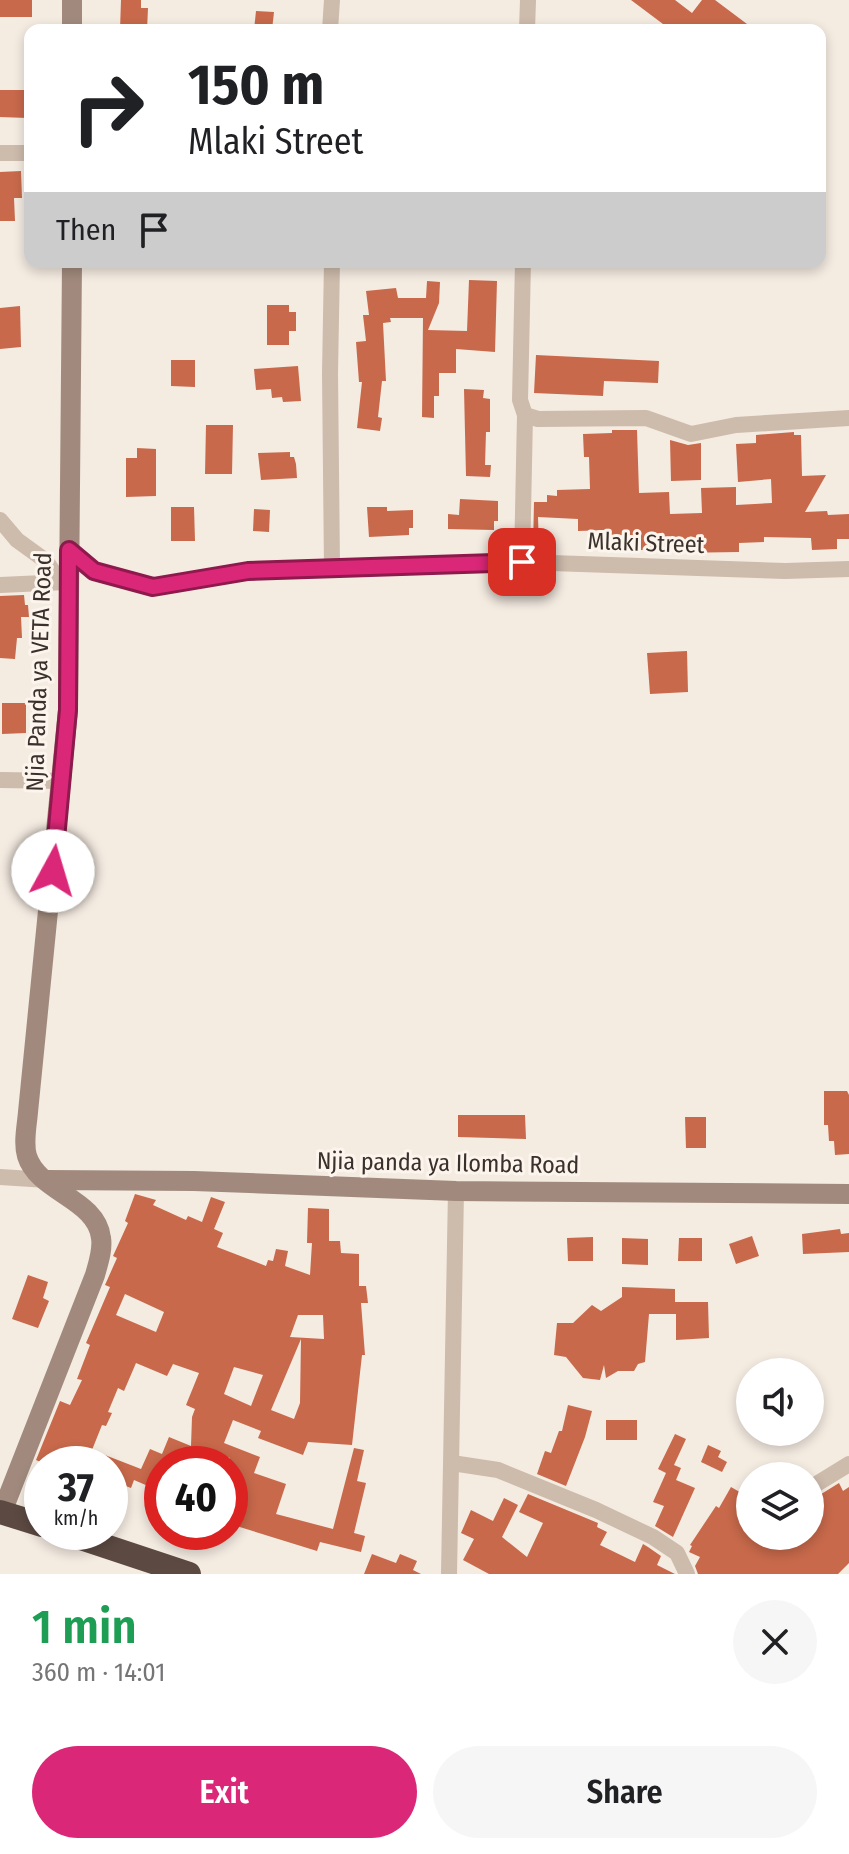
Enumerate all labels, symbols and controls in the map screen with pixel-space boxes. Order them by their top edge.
text: 150 m [188,52,324,119]
icon: right [56,56,160,160]
text: Mlaki Street [188,120,363,164]
icon: arrive [132,208,176,252]
text: Then [56,212,116,248]
street label: Mlaki Street [587,527,705,559]
pin [488,528,556,596]
icon: arrive [500,540,544,584]
street label: Njia Panda ya VETA Road [21,552,57,792]
position arrow [11,829,95,913]
street label: Njia panda ya Ilomba Road [317,1147,579,1179]
map controls [736,1358,824,1550]
button: sound [736,1358,824,1446]
speed limit sign: 40 [144,1446,248,1550]
button: layers [736,1462,824,1550]
text: 37 [58,1464,94,1512]
text: km/h [54,1506,98,1530]
text: 1 min [32,1598,137,1656]
button: close [733,1600,817,1684]
text: 360 m · 14:01 [32,1657,165,1688]
button: Exit [32,1746,417,1838]
button: Share [433,1746,817,1838]

